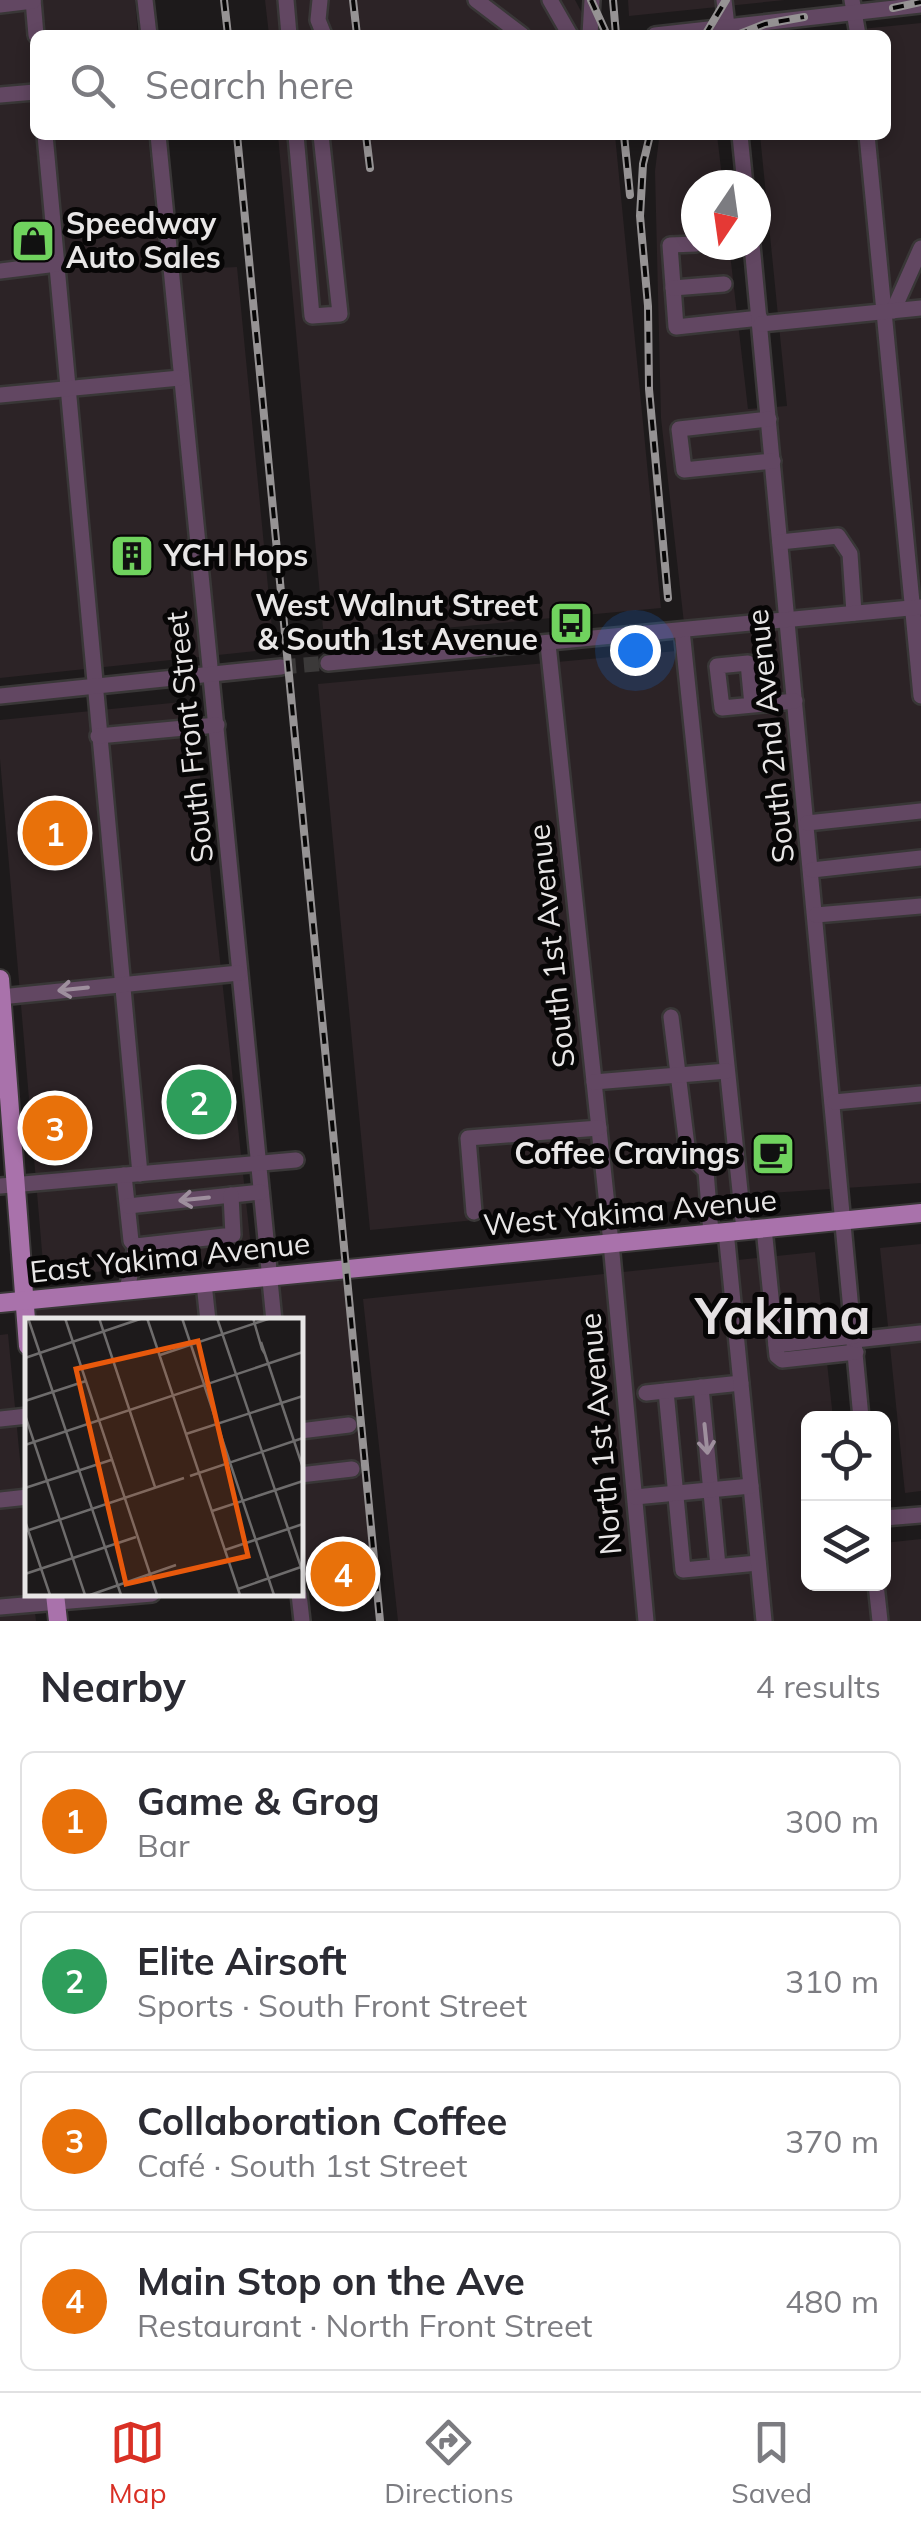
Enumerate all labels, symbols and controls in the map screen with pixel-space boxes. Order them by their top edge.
search box [30,30,891,140]
icon: search [65,58,120,113]
text: Search here [145,61,354,109]
north arrow [681,170,771,260]
place label: Speedway Auto Sales [66,204,221,276]
shop icon: Speedway Auto Sales [10,218,56,264]
building icon: YCH Hops [109,533,155,579]
place label: YCH Hops [163,536,308,574]
place label: West Walnut Street & South 1st Avenue [255,586,538,658]
bus stop icon: West Walnut Street & South 1st Avenue [548,600,594,646]
street label: South 2nd Avenue [738,607,802,865]
street label: South Front Street [157,610,221,865]
your location [610,625,661,676]
pin: 1 [22,796,88,870]
street label: South 1st Avenue [519,822,583,1070]
one-way arrow [57,980,89,999]
pin: 2 [166,1064,232,1140]
pin: 3 [22,1090,88,1166]
cafe icon: Coffee Cravings [750,1131,796,1177]
place label: Coffee Cravings [514,1134,740,1172]
street label: West Yakima Avenue [482,1180,778,1244]
one-way arrow [179,1190,211,1209]
street label: East Yakima Avenue [28,1223,312,1291]
district label: Yakima [693,1284,871,1347]
street label: North 1st Avenue [570,1312,630,1557]
inset map [25,1318,302,1596]
map controls [801,1411,891,1591]
button: locate [801,1411,891,1501]
one-way arrow [696,1422,715,1454]
button: layers [801,1501,891,1591]
pin: 4 [310,1536,376,1612]
text: Nearby [40,1660,186,1713]
text: 4 results [756,1666,881,1706]
text: Game & Grog [137,1777,380,1825]
text: 1 [65,1801,84,1841]
text: 300 m [785,1801,879,1841]
text: Bar [137,1825,190,1865]
text: Elite Airsoft [137,1937,347,1985]
text: 2 [65,1961,84,2001]
text: 310 m [785,1961,879,2001]
text: Sports · South Front Street [137,1985,527,2025]
text: Collaboration Coffee [137,2097,507,2145]
text: 3 [65,2121,84,2161]
text: 370 m [785,2121,879,2161]
text: Café · South 1st Street [137,2145,467,2185]
text: Main Stop on the Ave [137,2257,525,2305]
text: 4 [65,2281,84,2321]
text: 480 m [785,2281,879,2321]
text: Restaurant · North Front Street [137,2305,593,2345]
tab: Map [109,2415,166,2510]
tab: Directions [384,2415,514,2510]
tab: Saved [731,2415,812,2510]

